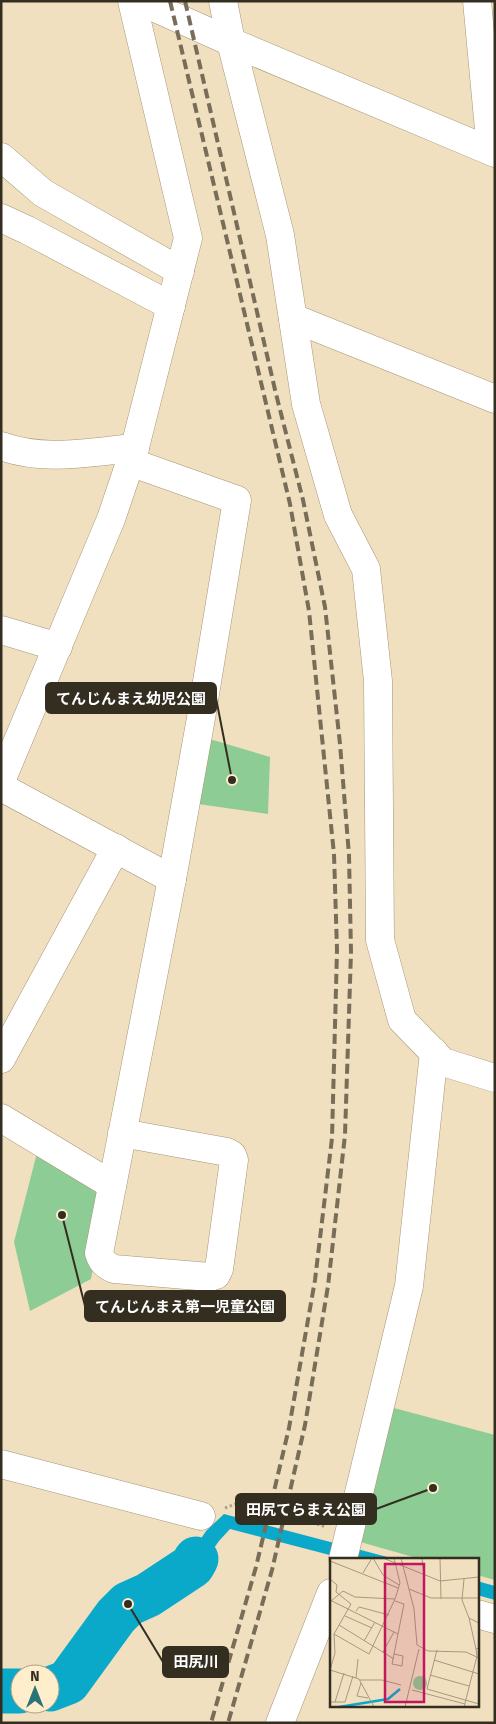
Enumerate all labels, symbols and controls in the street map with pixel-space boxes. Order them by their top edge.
callout: てんじんまえ幼児公園 [46,683,216,713]
text: てんじんまえ幼児公園 [56,690,206,708]
callout: てんじんまえ第一児童公園 [85,1291,285,1321]
text: てんじんまえ第一児童公園 [95,1298,275,1316]
callout: 田尻てらまえ公園 [236,1494,376,1524]
text: 田尻てらまえ公園 [246,1501,366,1519]
inset map [330,1558,478,1706]
callout: 田尻川 [163,1647,228,1677]
text: 田尻川 [173,1653,219,1671]
north arrow [10,1664,60,1714]
text: N [30,1668,40,1685]

